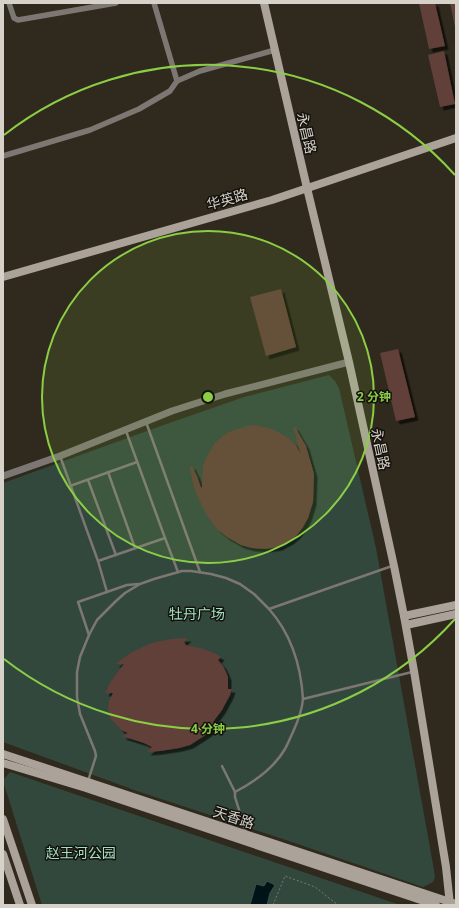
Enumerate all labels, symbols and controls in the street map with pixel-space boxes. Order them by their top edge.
street label: 永昌路 [293,110,321,156]
street label: 华英路 [204,184,250,214]
text: 2 分钟 [357,388,391,405]
centre of rings [201,390,215,404]
street label: 永昌路 [367,426,395,472]
park label: 牡丹广场 [169,604,225,623]
text: 4 分钟 [191,720,225,737]
street label: 天香路 [211,801,257,833]
park label: 赵王河公园 [45,843,116,862]

